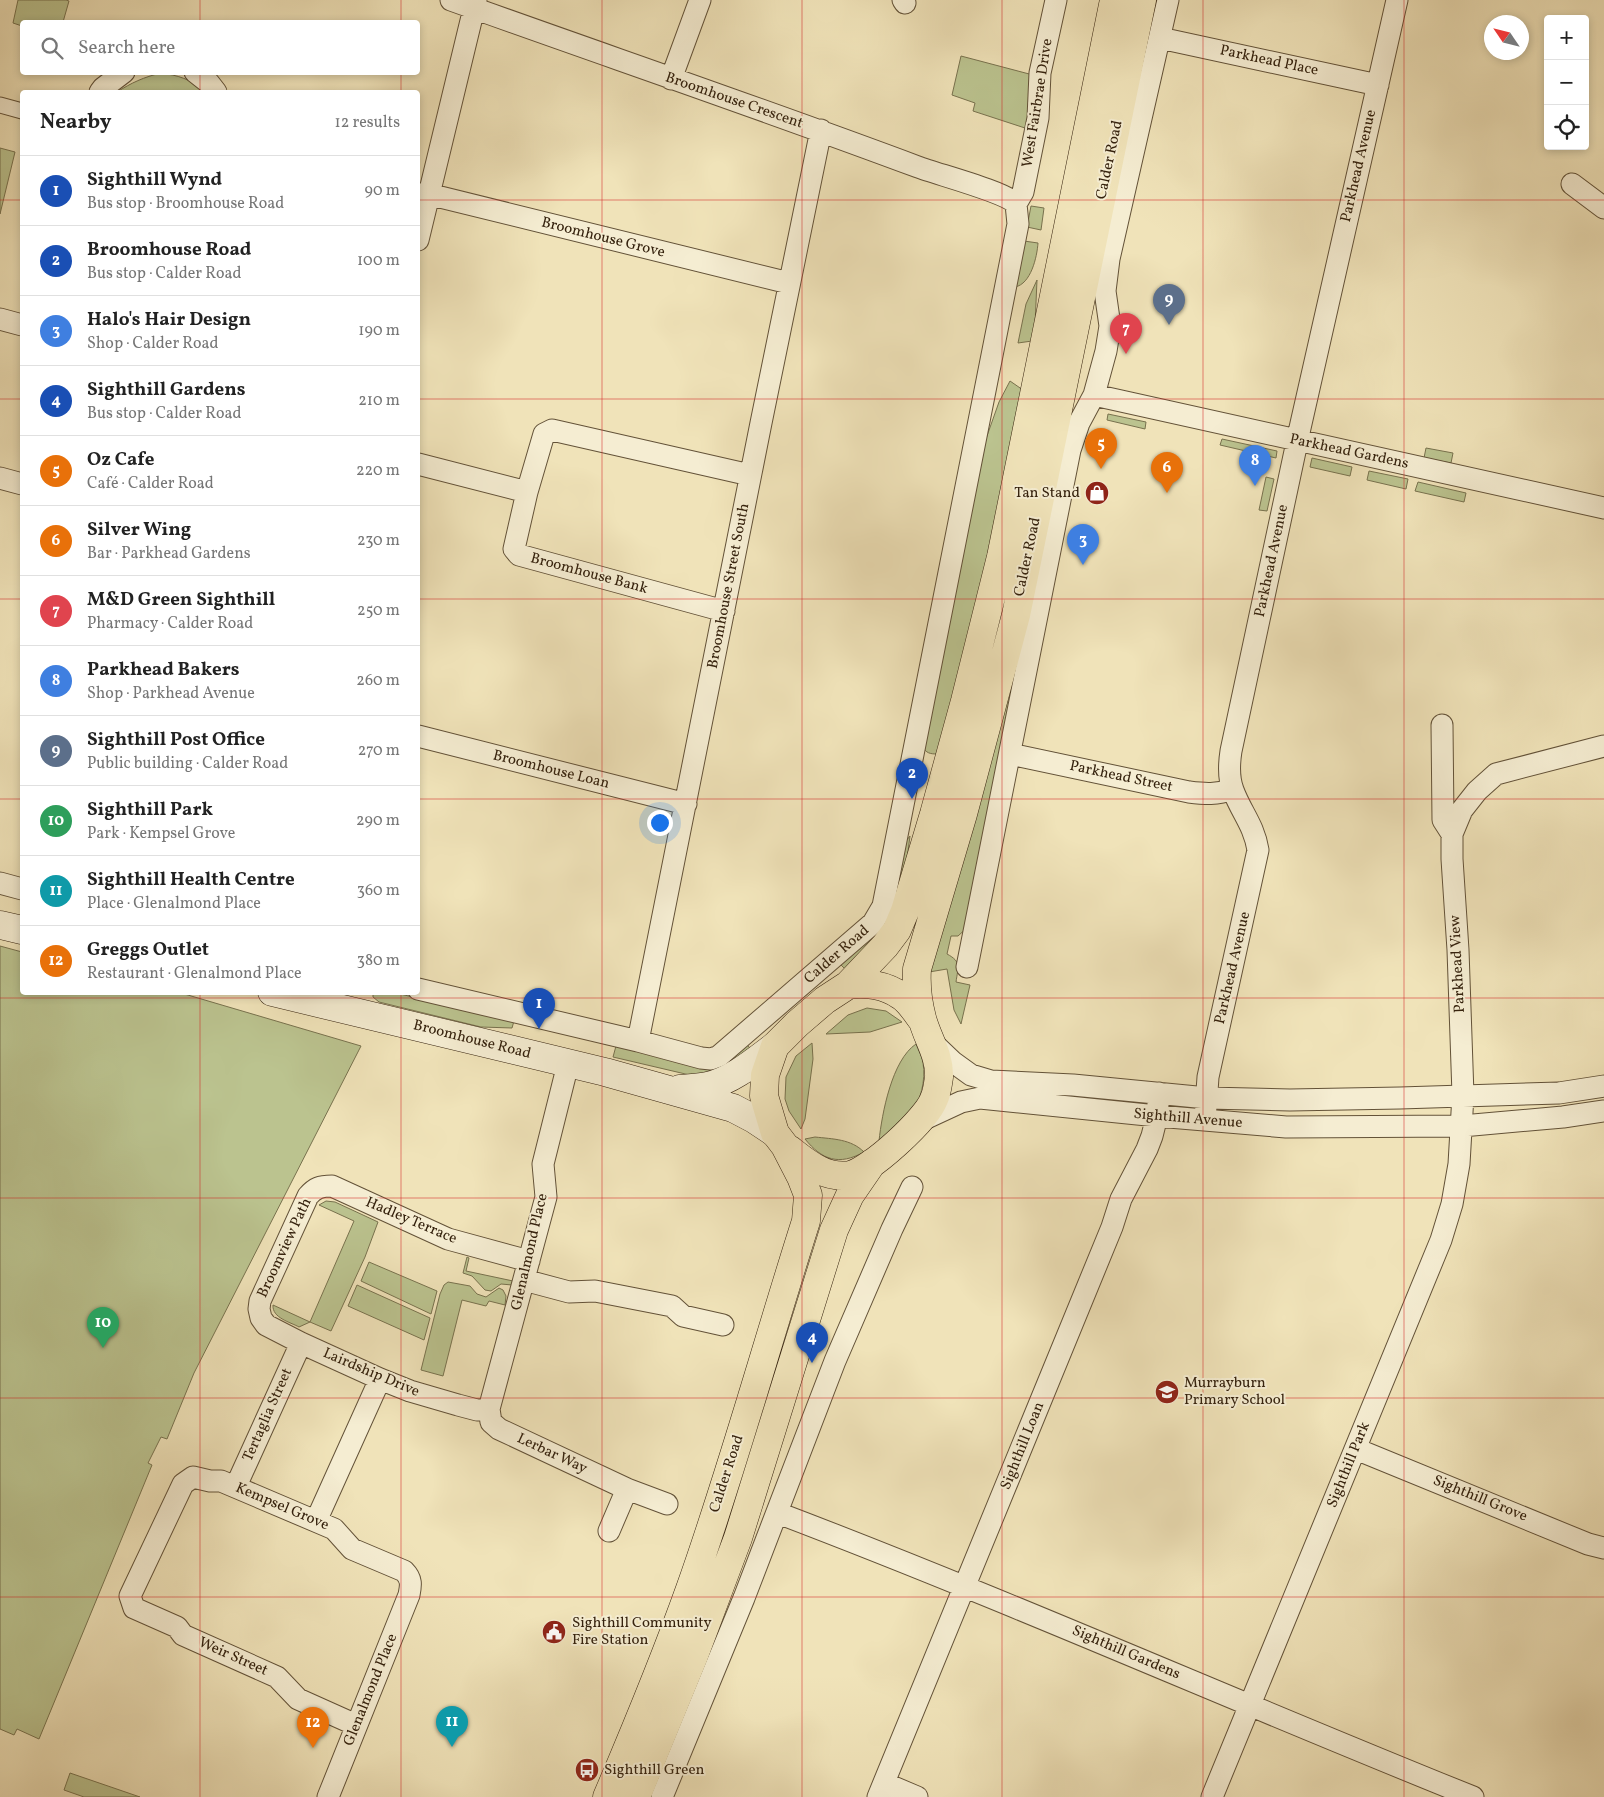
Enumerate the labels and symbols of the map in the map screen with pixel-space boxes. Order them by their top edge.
north arrow [1484,15,1529,60]
street label: West Fairbrae Drive [1017,37,1059,169]
street label: Parkhead Place [1218,40,1320,82]
street label: Broomhouse Crescent [662,68,806,134]
street label: Parkhead Avenue [1336,108,1382,224]
street label: Calder Road [1091,118,1129,202]
street label: Broomhouse Grove [539,212,667,264]
pin: 9 [1153,284,1185,325]
pin: 7 [1110,313,1142,354]
pin: 5 [1085,428,1117,469]
street label: Parkhead Gardens [1287,429,1411,475]
pin: 8 [1239,445,1271,486]
pin: 6 [1151,452,1183,493]
shop icon: Tan Stand [1084,480,1110,506]
place label: Tan Stand [1014,483,1080,504]
street label: Broomhouse Street South [703,501,755,670]
street label: Parkhead Avenue [1250,503,1294,619]
street label: Calder Road [1009,515,1047,599]
pin: 3 [1067,524,1099,565]
street label: Broomhouse Bank [528,548,650,600]
street label: Broomhouse Loan [490,745,612,795]
street label: Parkhead Street [1067,756,1175,798]
pin: 2 [896,758,928,799]
your location [647,810,673,836]
street label: Parkhead Avenue [1210,910,1256,1026]
street label: Parkhead View [1445,914,1471,1013]
street label: Calder Road [800,921,874,989]
pin: 1 [523,988,555,1029]
street label: Broomhouse Road [411,1015,533,1065]
street label: Sighthill Avenue [1133,1104,1243,1134]
street label: Glenalmond Place [506,1191,554,1313]
street label: Hadley Terrace [362,1192,460,1250]
street label: Broomview Path [253,1195,317,1301]
pin: 10 [87,1307,119,1348]
pin: 4 [796,1322,828,1363]
street label: Lairdship Drive [319,1343,423,1403]
street label: Tertaglia Street [238,1365,298,1465]
place label: Murrayburn Primary School [1184,1373,1285,1411]
school or university icon: Murrayburn Primary School [1154,1379,1180,1405]
street label: Sighthill Loan [996,1399,1050,1493]
street label: Sighthill Park [1322,1419,1376,1511]
street label: Lerbar Way [513,1429,591,1479]
street label: Calder Road [705,1432,749,1516]
street label: Sighthill Grove [1430,1471,1530,1527]
street label: Kempsel Grove [232,1478,332,1536]
place label: Sighthill Community Fire Station [572,1613,712,1651]
public building icon: Sighthill Community Fire Station [541,1619,567,1645]
street label: Sighthill Gardens [1069,1621,1183,1685]
street label: Glenalmond Place [339,1631,403,1749]
street label: Weir Street [195,1632,271,1682]
pin: 11 [436,1706,468,1747]
pin: 12 [297,1707,329,1748]
bus stop icon: Sighthill Green [574,1757,600,1783]
place label: Sighthill Green [604,1760,705,1781]

